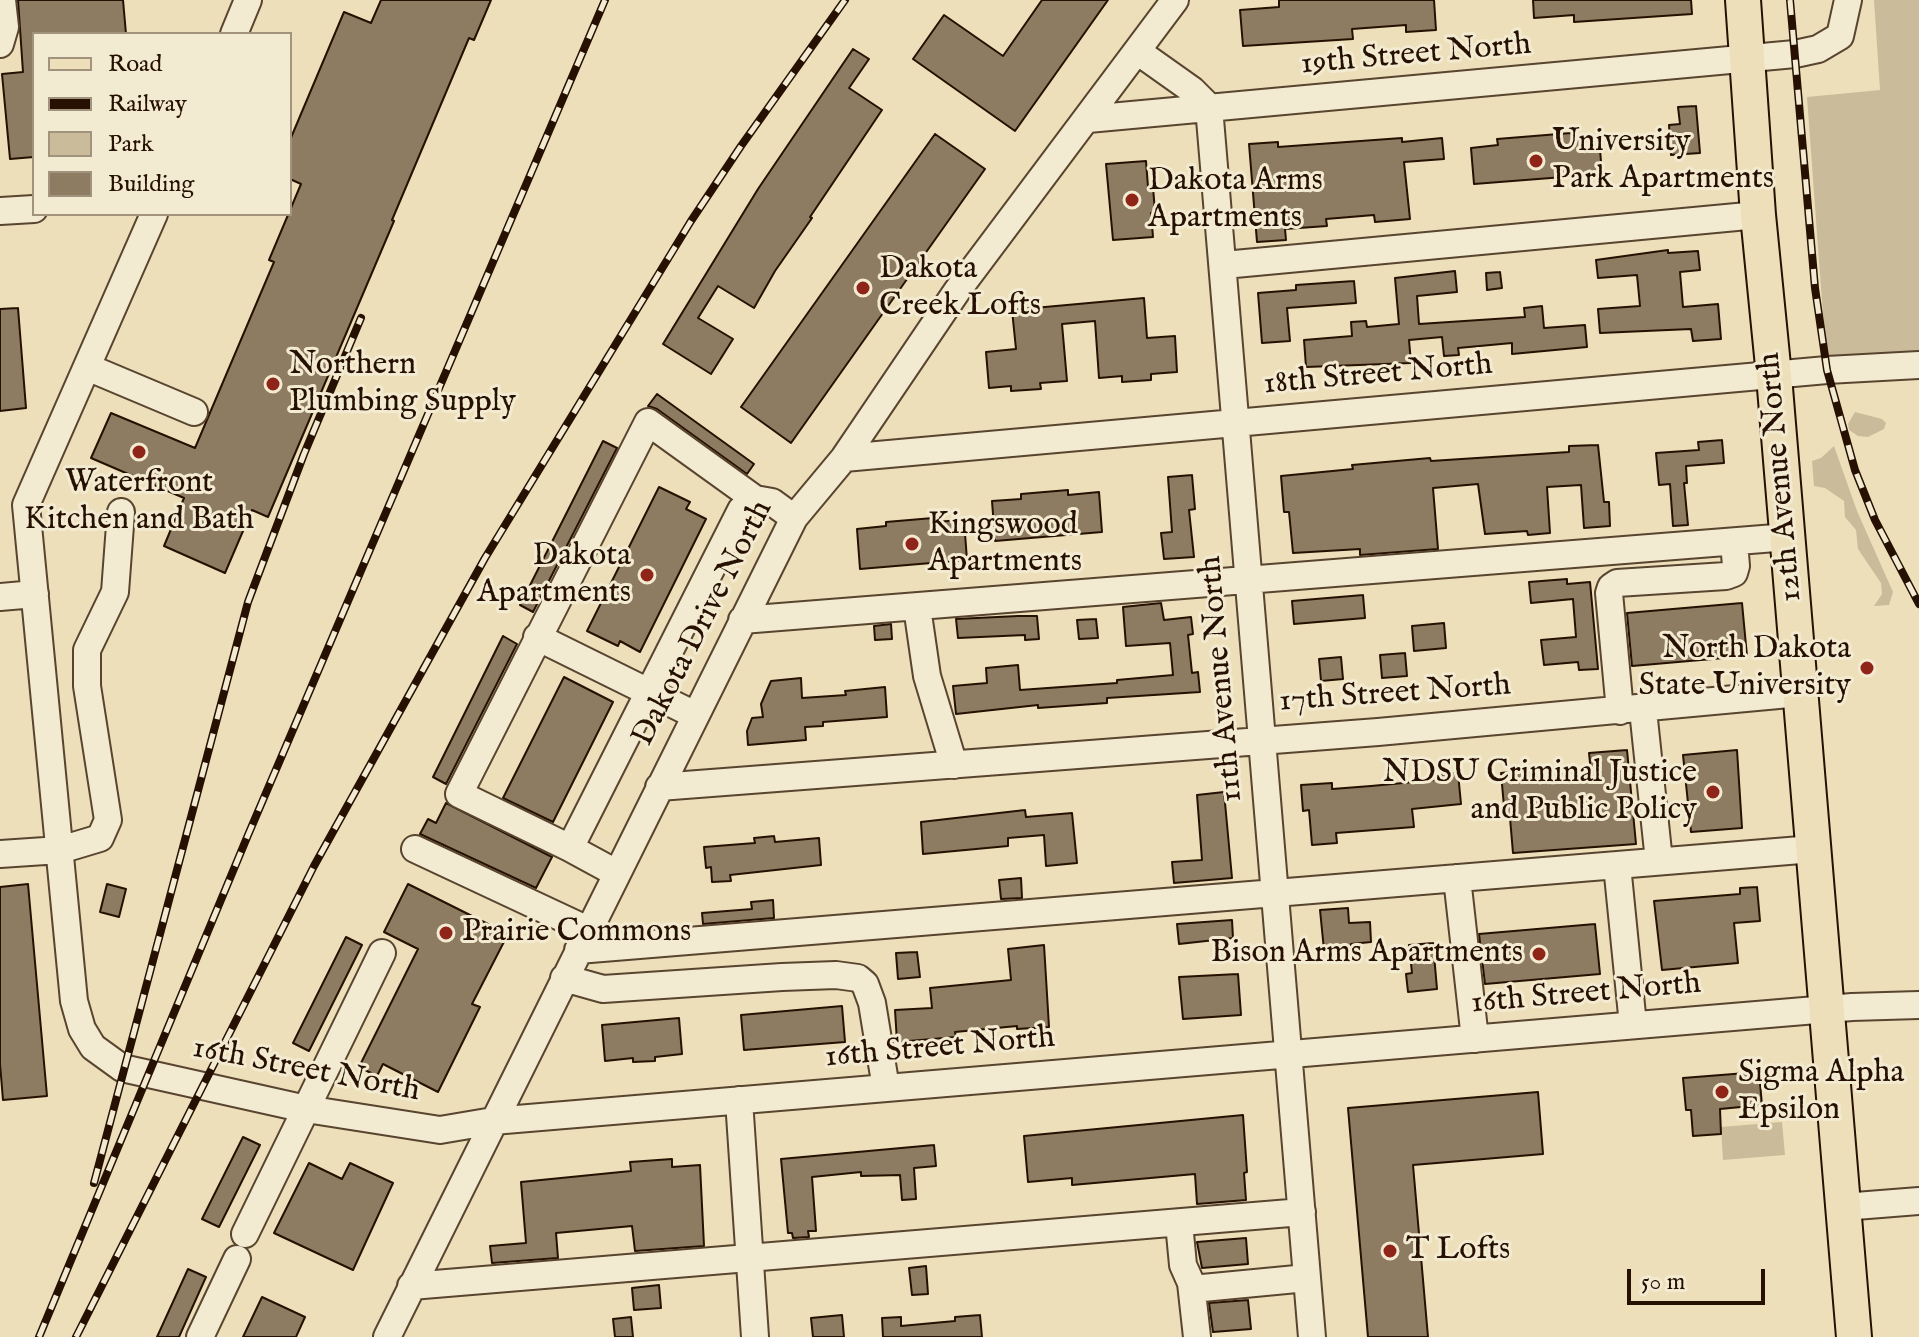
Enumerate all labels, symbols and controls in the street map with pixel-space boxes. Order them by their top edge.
street label: 19th Street North [1299,27,1533,85]
legend [32,32,292,216]
text: Road [108,49,162,80]
text: Railway [108,89,187,120]
place label: University Park Apartments [1552,124,1774,199]
text: Park [108,129,154,160]
marker: University Park Apartments [1527,152,1545,170]
place label: Dakota Arms Apartments [1148,163,1323,238]
text: Building [108,169,194,200]
marker: Dakota Arms Apartments [1123,191,1141,209]
place label: Dakota Creek Lofts [879,251,1041,326]
marker: Dakota Creek Lofts [854,279,872,297]
place label: Northern Plumbing Supply [289,347,516,422]
street label: 18th Street North [1262,347,1494,405]
street label: 12th Avenue North [1752,351,1812,603]
marker: Northern Plumbing Supply [264,375,282,393]
marker: Waterfront Kitchen and Bath [130,443,148,461]
place label: Waterfront Kitchen and Bath [24,465,254,540]
street label: Dakota Drive North [625,495,783,753]
place label: Kingswood Apartments [928,507,1082,582]
marker: Kingswood Apartments [903,535,921,553]
place label: Dakota Apartments [477,538,631,613]
street label: 11th Avenue North [1193,554,1253,804]
marker: Dakota Apartments [638,566,656,584]
place label: North Dakota State University [1638,631,1851,706]
marker: North Dakota State University [1858,659,1876,677]
street label: 17th Street North [1278,668,1512,722]
place label: NDSU Criminal Justice and Public Policy [1382,755,1697,830]
marker: NDSU Criminal Justice and Public Policy [1704,783,1722,801]
place label: Prairie Commons [462,914,691,952]
marker: Prairie Commons [437,924,455,942]
place label: Bison Arms Apartments [1210,935,1523,973]
marker: Bison Arms Apartments [1530,945,1548,963]
street label: 16th Street North [1469,966,1703,1024]
street label: 16th Street North [823,1020,1057,1078]
street label: 16th Street North [189,1030,423,1112]
place label: Sigma Alpha Epsilon [1738,1055,1904,1130]
marker: Sigma Alpha Epsilon [1713,1083,1731,1101]
place label: T Lofts [1406,1232,1510,1270]
marker: T Lofts [1381,1242,1399,1260]
scale bar [1631,1253,1769,1303]
text: 50 m [1641,1267,1685,1298]

